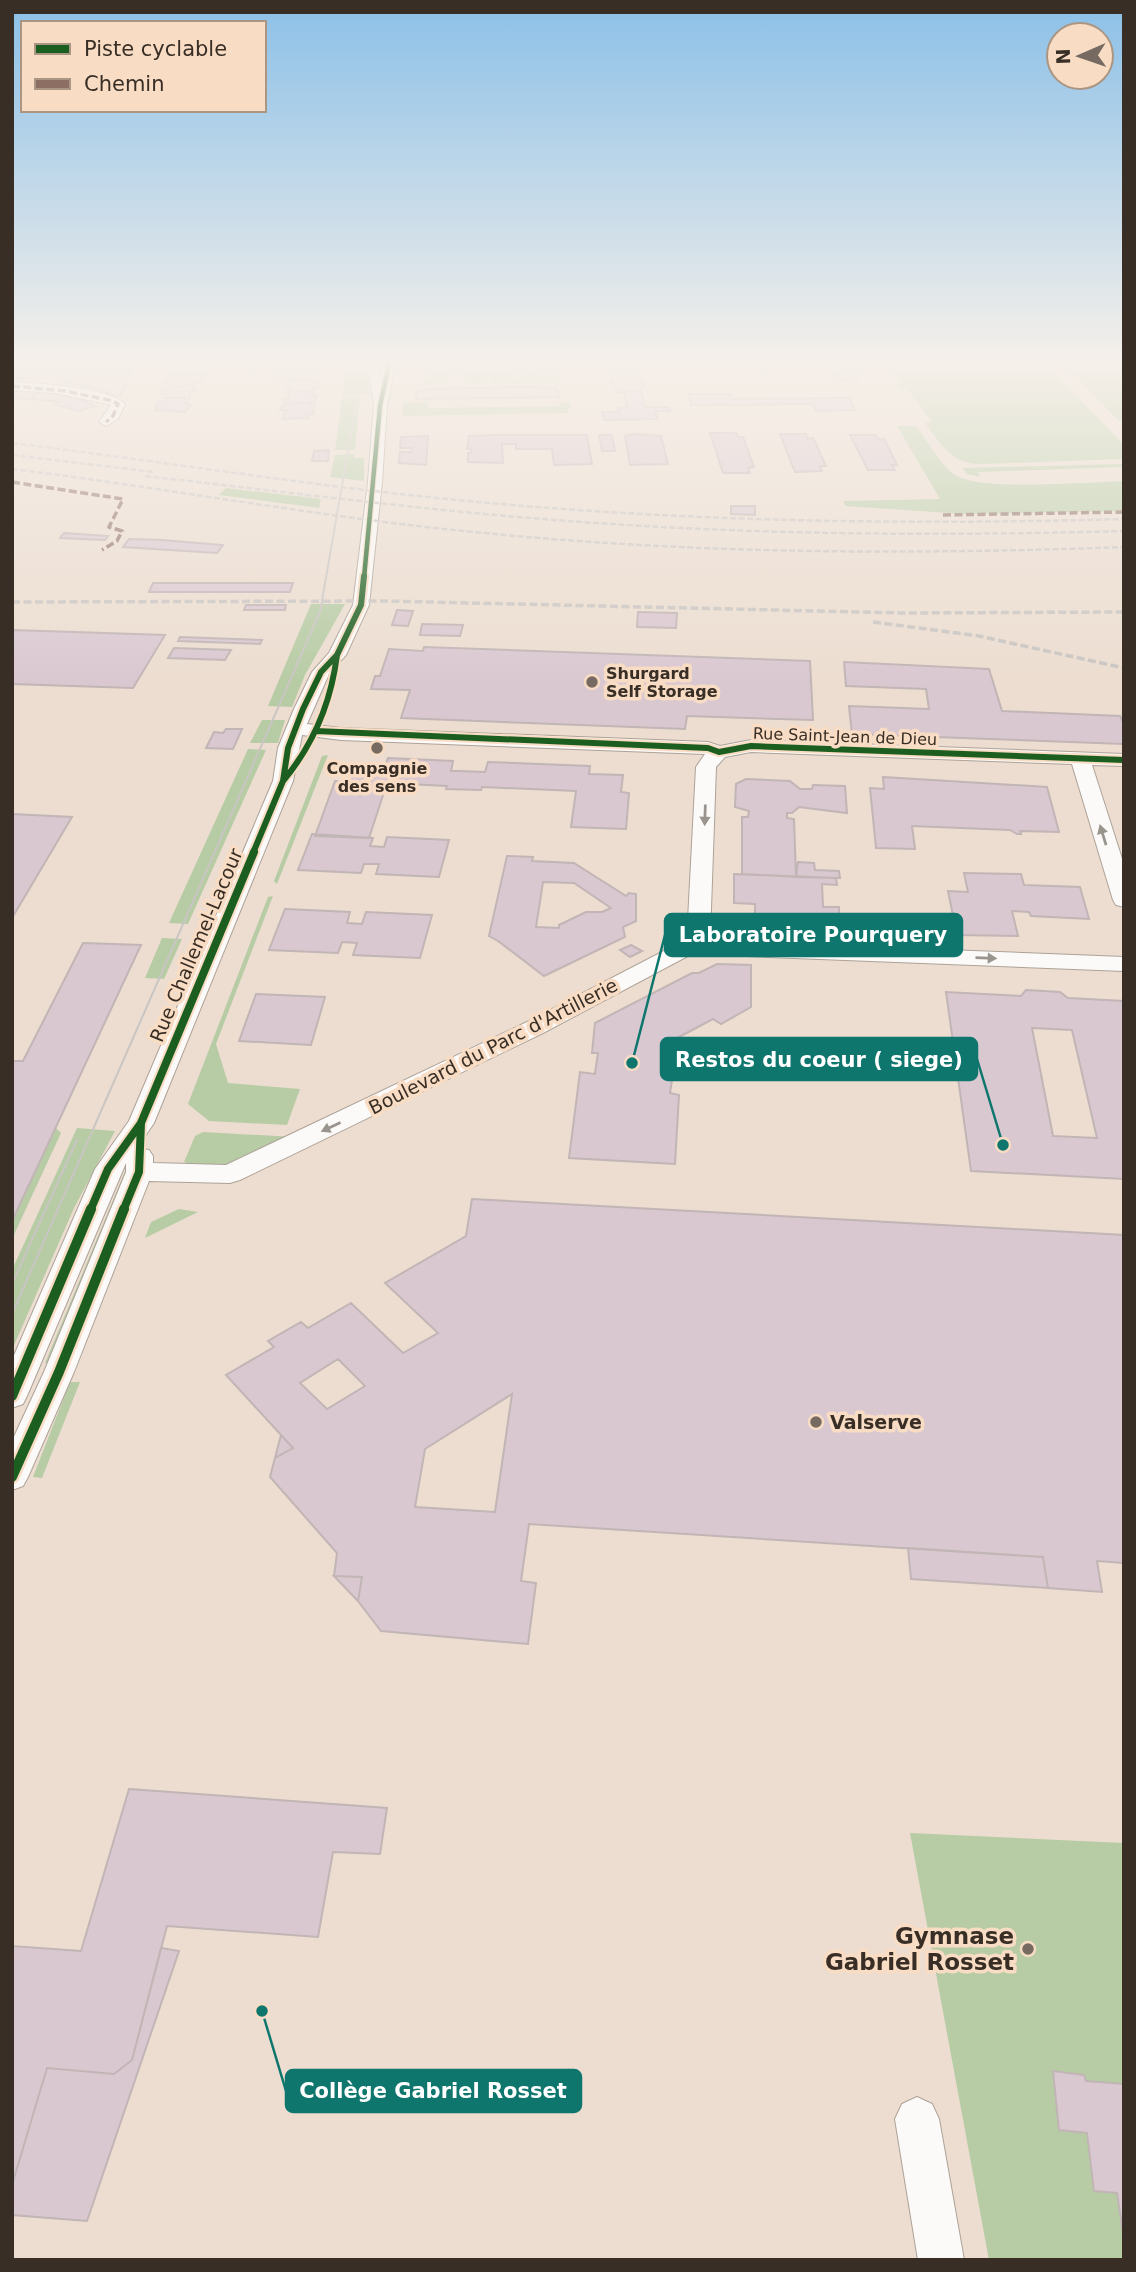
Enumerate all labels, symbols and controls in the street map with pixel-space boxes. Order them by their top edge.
legend [21,21,266,112]
north arrow [1045,21,1115,91]
text: Piste cyclable [84,37,227,61]
text: N [1052,48,1074,65]
text: Chemin [84,72,165,96]
place label: Shurgard Self Storage [606,664,718,701]
marker: Shurgard Self Storage [584,674,600,690]
street label: Rue Saint-Jean de Dieu [753,724,937,749]
marker: Compagnie des sens [369,740,385,756]
place label: Compagnie des sens [327,759,428,796]
one-way arrow [699,805,710,827]
one-way arrow [1098,824,1108,845]
street label: Rue Challemel-Lacour [145,845,247,1045]
callout: Laboratoire Pourquery [665,914,962,956]
text: Laboratoire Pourquery [679,923,948,947]
one-way arrow [976,953,998,964]
street label: Boulevard du Parc d'Artillerie [365,973,621,1119]
callout: Restos du coeur ( siege) [661,1038,977,1080]
text: Restos du coeur ( siege) [675,1048,963,1072]
one-way arrow [321,1121,341,1133]
place label: Valserve [830,1411,922,1433]
marker: Valserve [808,1414,824,1430]
place label: Gymnase Gabriel Rosset [825,1923,1014,1975]
marker: Gymnase Gabriel Rosset [1020,1941,1036,1957]
callout: Collège Gabriel Rosset [286,2070,581,2112]
text: Collège Gabriel Rosset [299,2079,567,2103]

